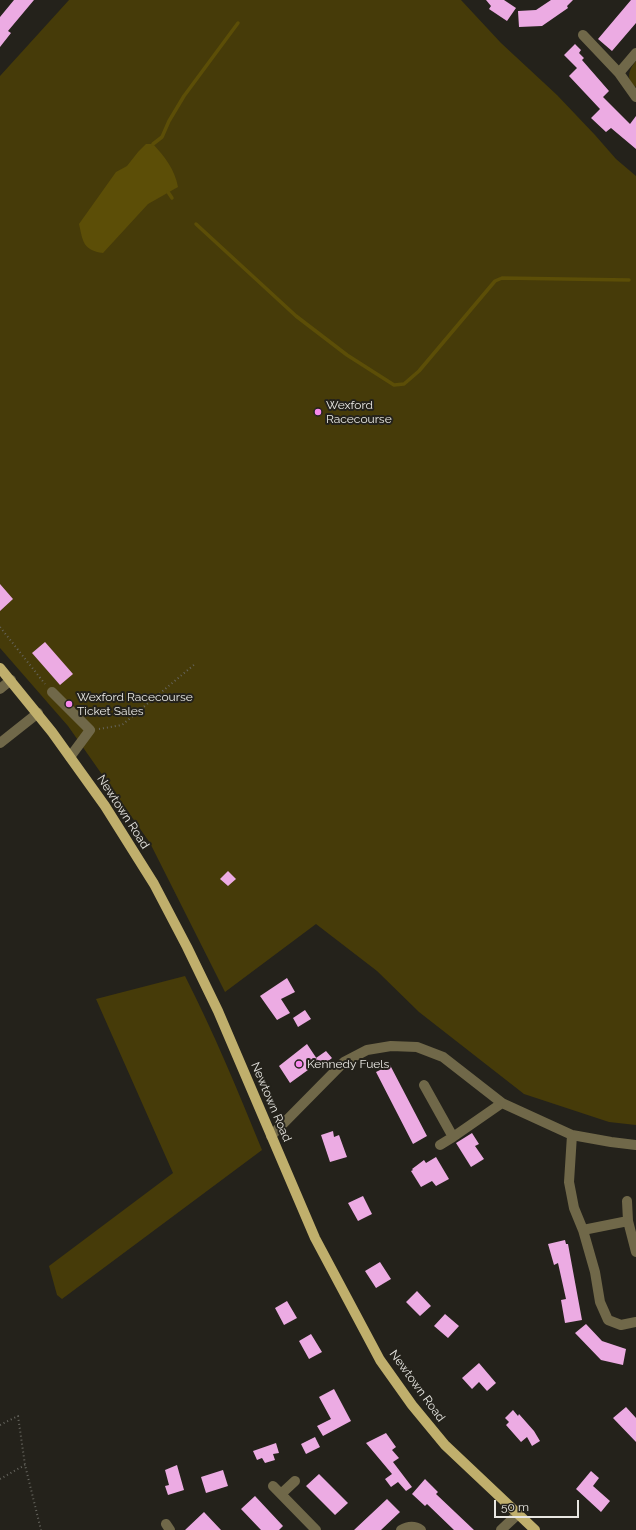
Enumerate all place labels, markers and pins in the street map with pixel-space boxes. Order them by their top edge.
place label: Wexford Racecourse [326,398,392,426]
marker: Wexford Racecourse [313,407,323,417]
place label: Wexford Racecourse Ticket Sales [77,690,193,718]
marker: Wexford Racecourse Ticket Sales [64,699,74,709]
place label: Kennedy Fuels [307,1057,389,1071]
marker: Kennedy Fuels [294,1059,304,1069]

